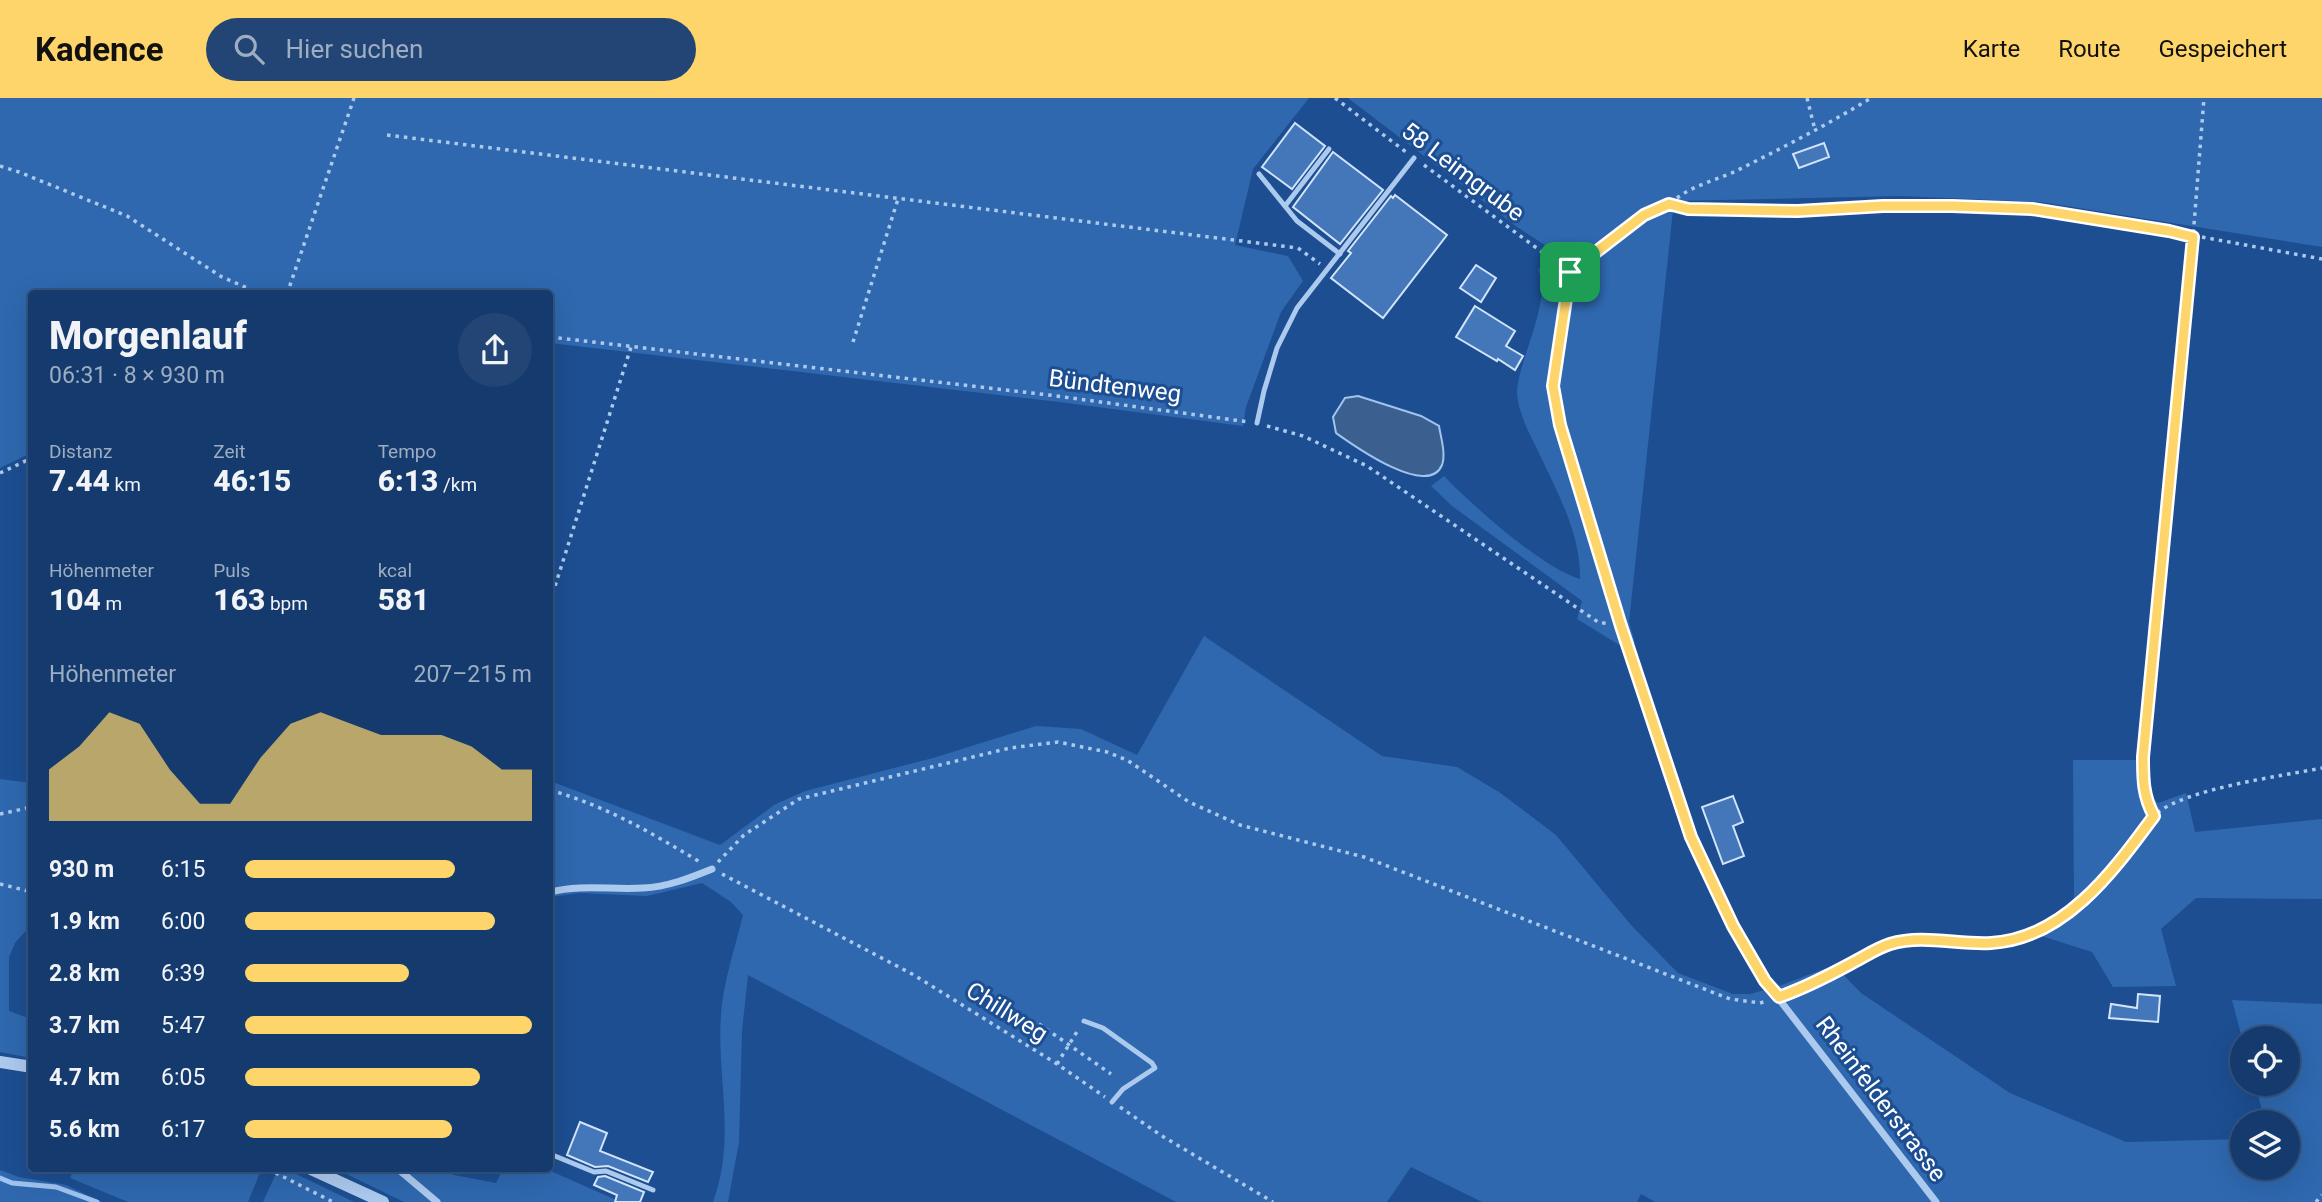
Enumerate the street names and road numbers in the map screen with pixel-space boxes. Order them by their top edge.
street label: 58 Leimgrube [1396,117,1530,227]
street label: Bündtenweg [1047,364,1183,408]
street label: Chillweg [961,976,1053,1048]
street label: Rheinfelderstrasse [1810,1011,1952,1187]

